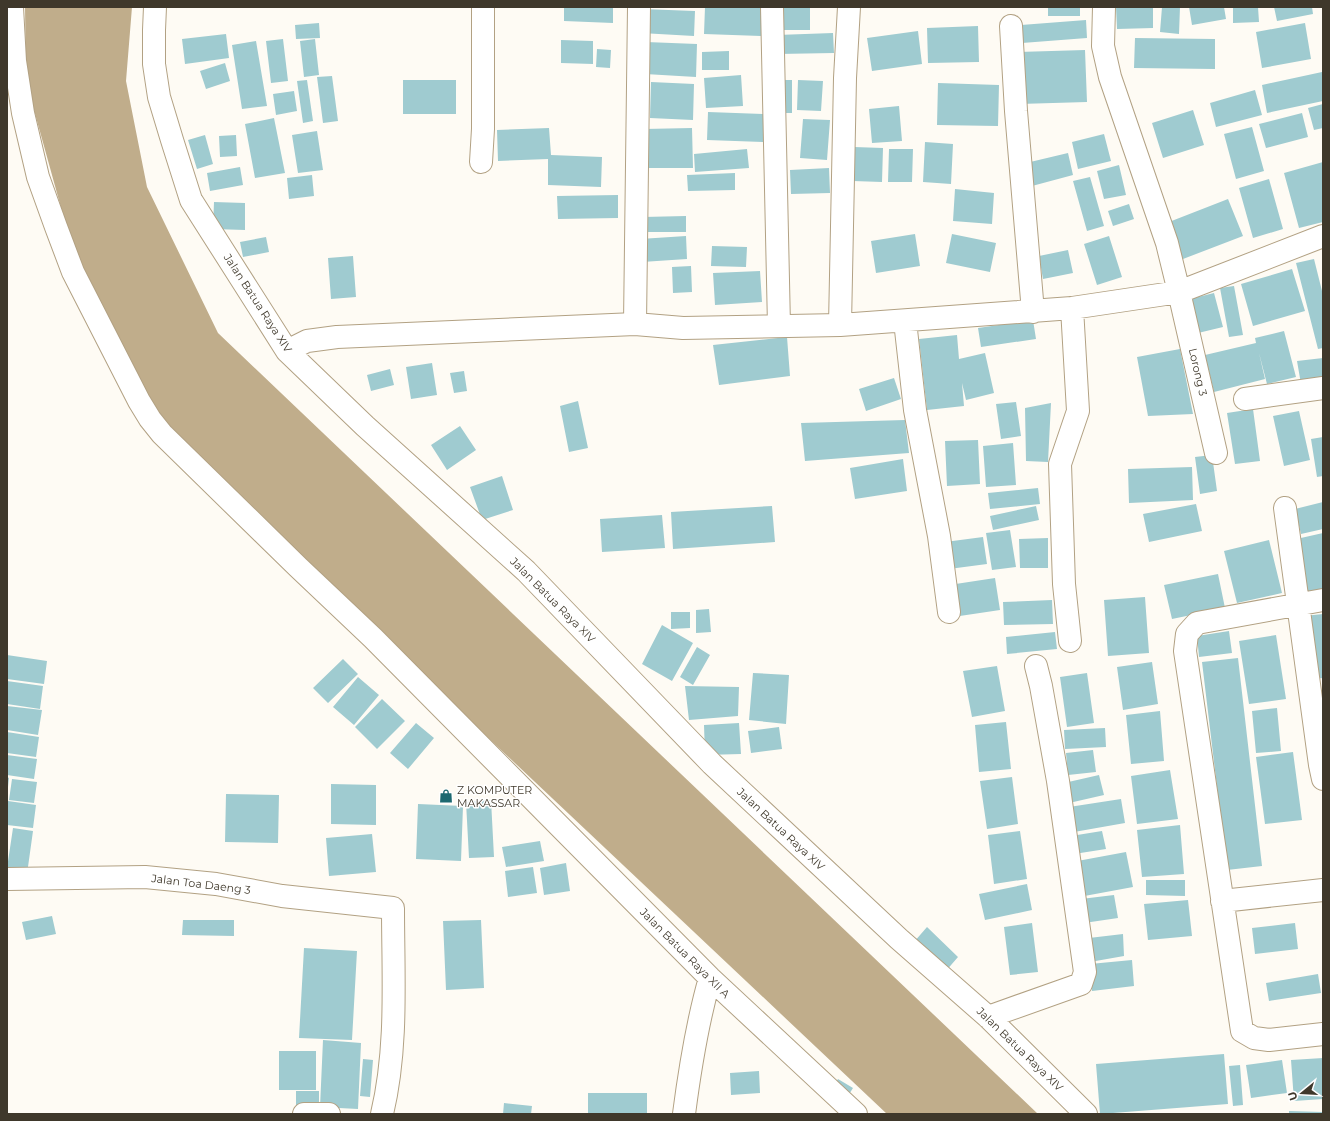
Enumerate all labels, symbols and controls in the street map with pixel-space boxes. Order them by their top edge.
street label: Jalan Batua Raya XIV [220,250,295,355]
street label: Lorong 3 [1186,347,1210,397]
street label: Jalan Batua Raya XIV [507,554,599,646]
place label: Z KOMPUTER MAKASSAR [457,783,532,810]
street label: Jalan Batua Raya XIV [733,784,828,874]
shop icon: Z KOMPUTER MAKASSAR [438,788,454,804]
street label: Jalan Toa Daeng 3 [150,871,251,897]
street label: Jalan Batua Raya XII A [636,904,733,1001]
street label: Jalan Batua Raya XIV [973,1003,1066,1094]
north arrow [1282,1073,1322,1113]
text: U [1284,1090,1300,1102]

